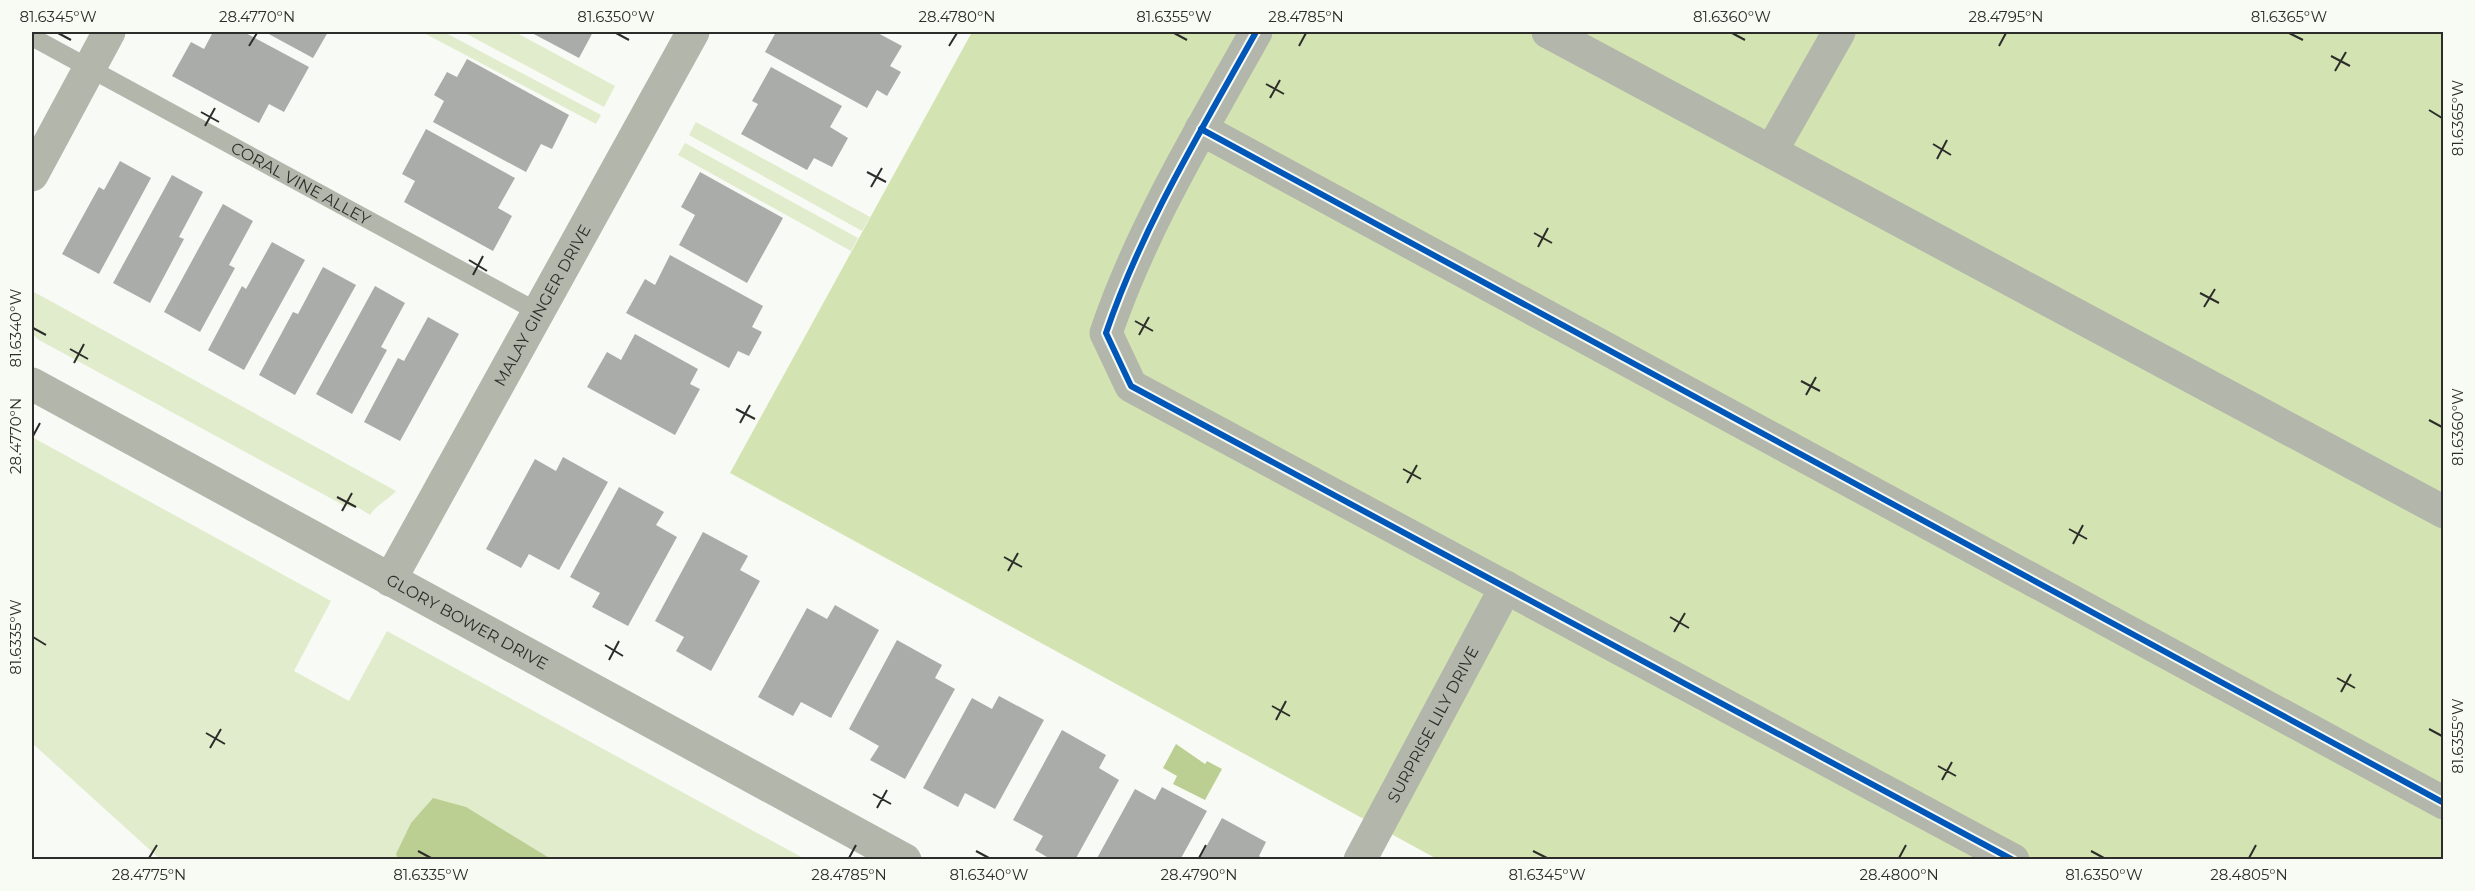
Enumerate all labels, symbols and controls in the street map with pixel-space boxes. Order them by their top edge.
text: 81.6345°W [19,7,97,26]
text: 28.4770°N [219,7,295,26]
text: 81.6350°W [577,7,655,26]
text: 28.4780°N [919,7,995,26]
text: 81.6355°W [1136,7,1212,26]
text: 28.4785°N [1268,7,1344,26]
text: 81.6360°W [1693,7,1771,26]
text: 28.4795°N [1968,7,2044,26]
text: 81.6365°W [2251,7,2328,26]
text: 81.6365°W [2448,79,2467,156]
street label: CORAL VINE ALLEY [228,138,374,229]
street label: MALAY GINGER DRIVE [490,221,595,389]
text: 81.6340°W [6,288,25,367]
text: 81.6360°W [2448,388,2467,466]
text: 28.4770°N [6,398,25,474]
street label: GLORY BOWER DRIVE [383,570,551,674]
text: 81.6335°W [6,599,25,675]
street label: SURPRISE LILY DRIVE [1384,643,1483,806]
text: 81.6355°W [2448,698,2467,774]
text: 28.4775°N [112,865,186,884]
text: 81.6335°W [393,865,469,884]
text: 28.4785°N [811,865,887,884]
text: 81.6340°W [950,865,1029,884]
text: 28.4790°N [1161,865,1237,884]
text: 81.6345°W [1508,865,1586,884]
text: 28.4800°N [1859,865,1939,884]
text: 81.6350°W [2065,865,2143,884]
text: 28.4805°N [2210,865,2288,884]

